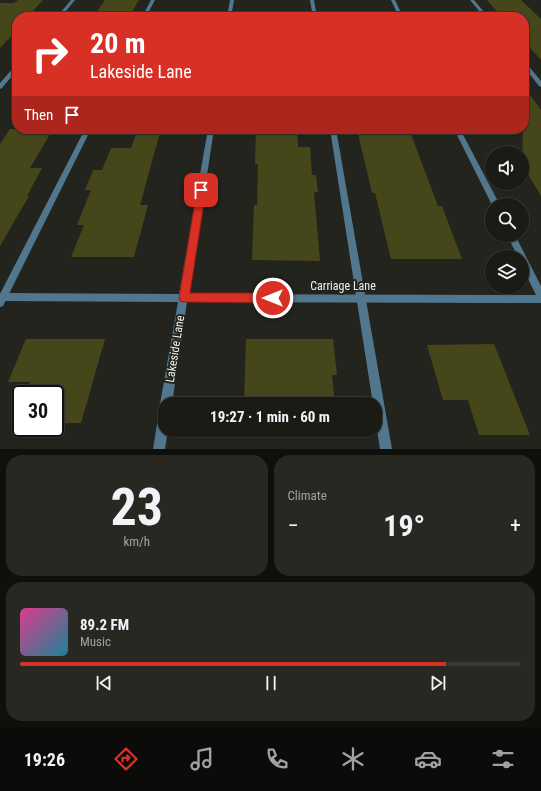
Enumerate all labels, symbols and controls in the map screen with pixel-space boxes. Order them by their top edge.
text: 20 m [90,27,146,60]
icon: right [24,28,76,80]
text: Lakeside Lane [90,61,192,82]
icon: arrive [61,104,83,126]
text: Then [24,106,53,124]
map controls [485,146,529,294]
button: sound [485,146,529,190]
pin [184,173,218,207]
icon: arrive [190,179,212,201]
button: search [485,198,529,242]
button: layers [485,250,529,294]
position arrow [252,277,294,319]
street label: Carriage Lane [310,279,376,293]
street label: Lakeside Lane [163,314,187,384]
speed limit sign: 30 [12,385,64,437]
text: 19:27 · 1 min · 60 m [210,408,330,426]
text: 23 [110,477,163,538]
text: Climate [288,488,327,503]
text: 19° [383,508,425,543]
text: − [288,513,299,538]
text: + [510,513,521,538]
text: km/h [123,534,150,549]
text: 89.2 FM [80,616,129,634]
text: Music [80,634,111,649]
icon: previous [93,672,115,694]
icon: pause [260,672,282,694]
icon: next [427,672,449,694]
icon: directions [112,745,140,773]
icon: music [188,745,216,773]
icon: phone [263,745,291,773]
icon: climate [339,745,367,773]
icon: car [414,745,442,773]
icon: filters [489,745,517,773]
text: 19:26 [24,749,65,770]

